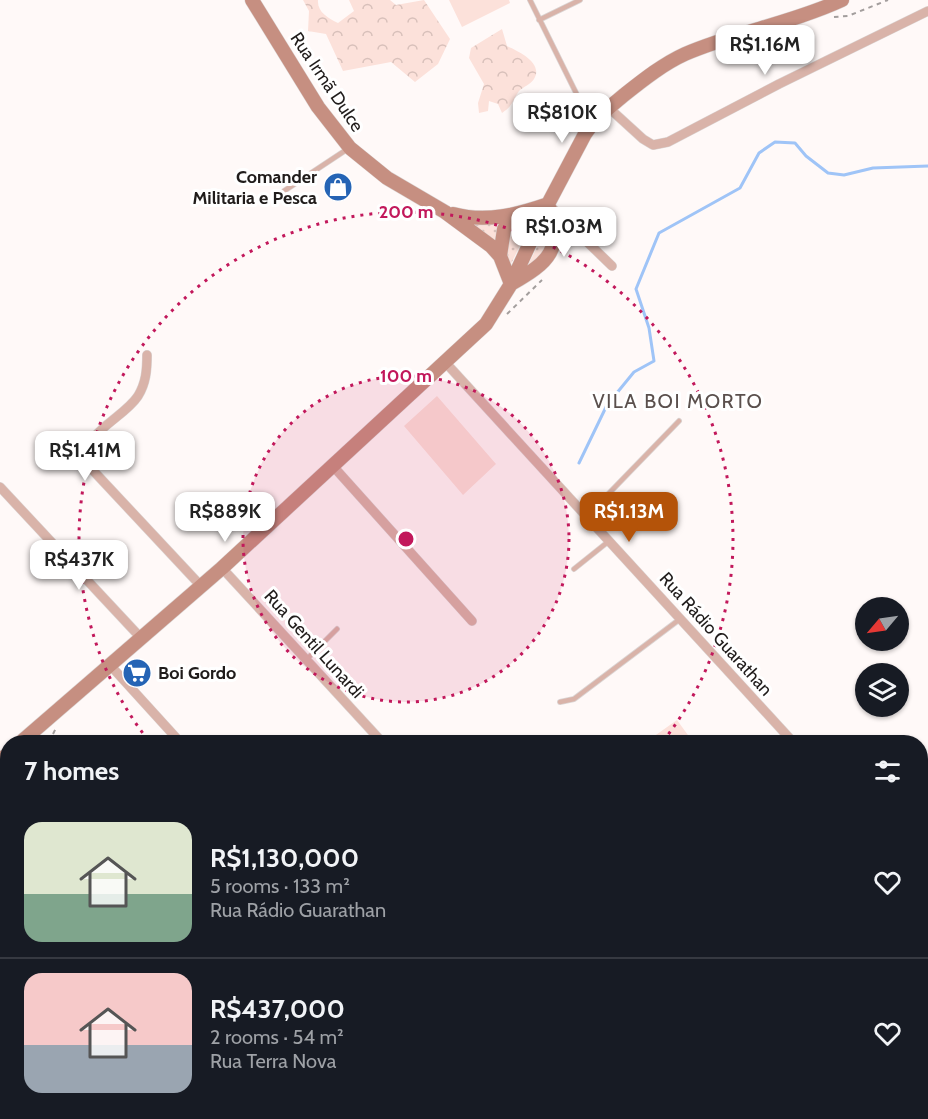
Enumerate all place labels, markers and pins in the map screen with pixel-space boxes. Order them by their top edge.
pin: R$1.16M [710,25,820,76]
pin: R$810K [513,93,611,144]
place label: Comander Militaria e Pesca [193,166,317,209]
shop icon: Comander Militaria e Pesca [322,171,354,203]
pin: R$1.03M [509,207,619,258]
pin: R$1.41M [30,431,140,482]
pin: R$889K [176,492,274,543]
pin: R$1.13M [574,492,684,543]
centre of rings [396,529,416,549]
pin: R$437K [30,540,128,591]
supermarket icon: Boi Gordo [121,657,153,689]
place label: Boi Gordo [158,662,236,684]

